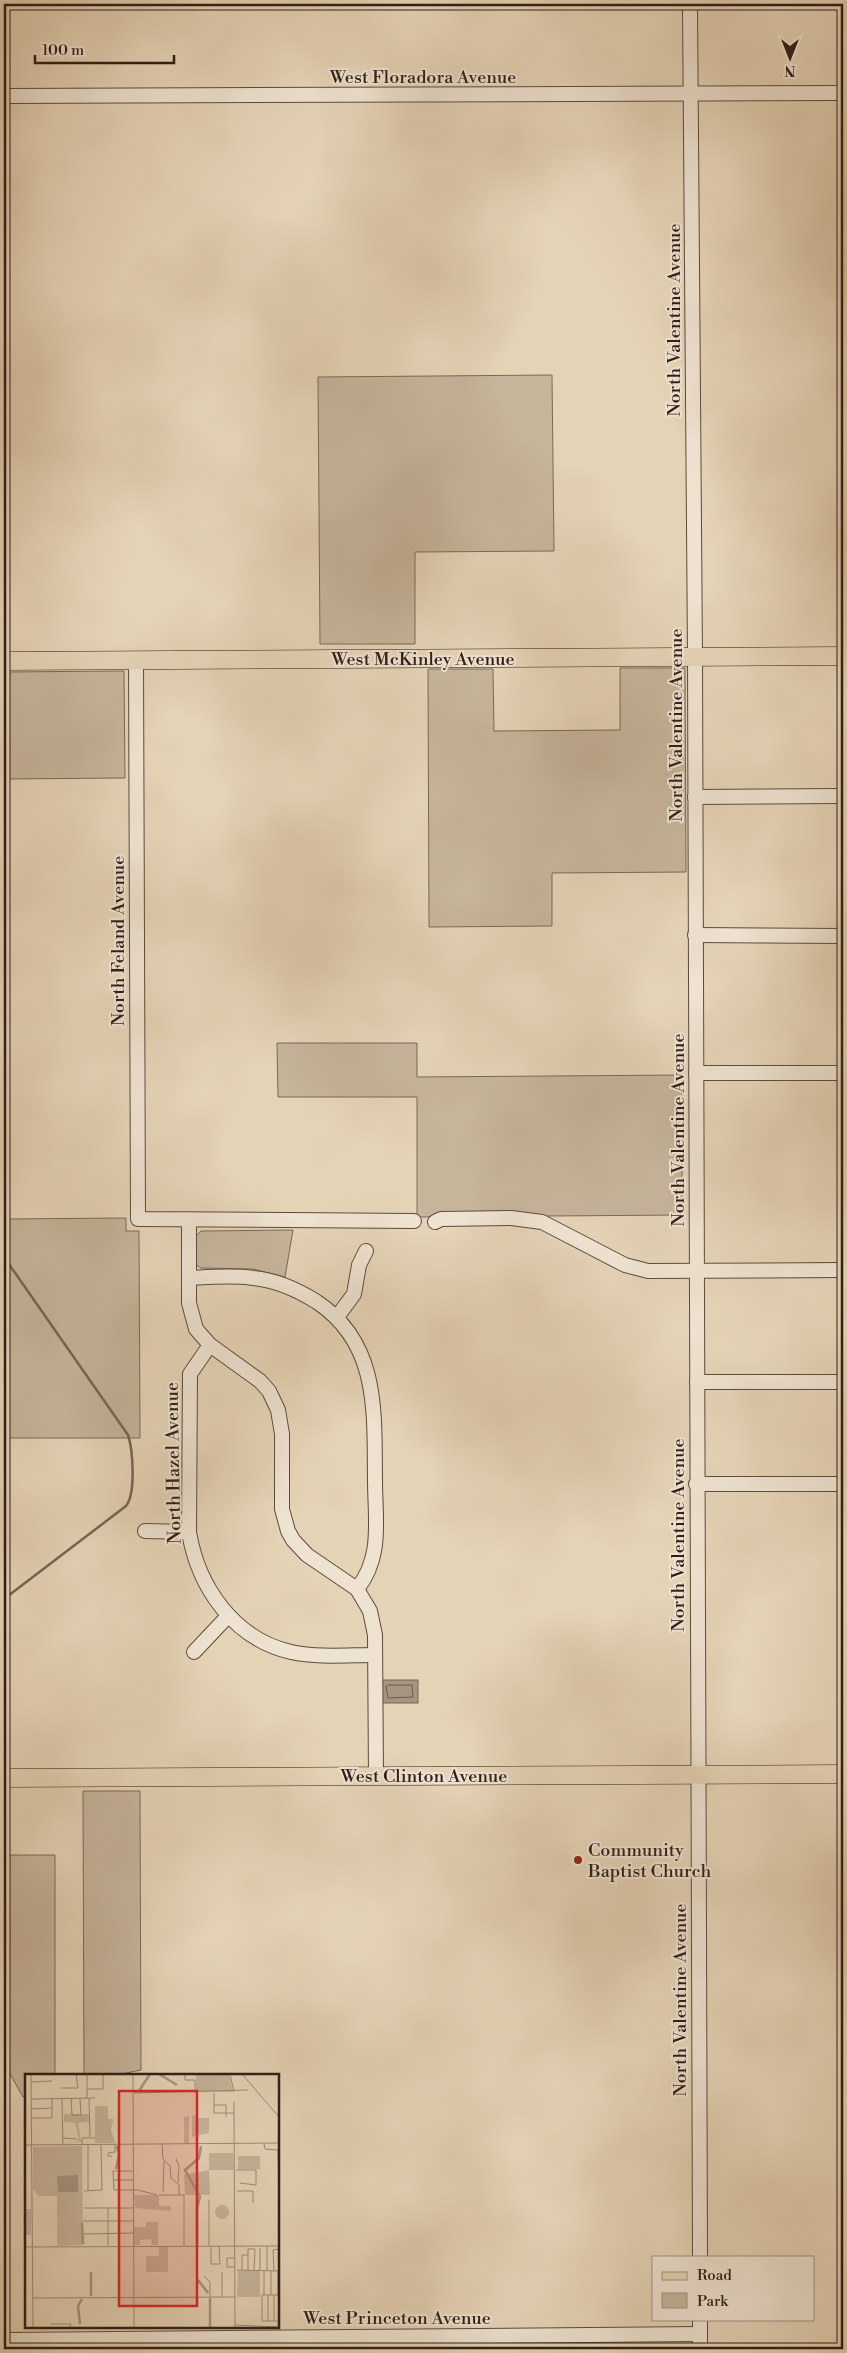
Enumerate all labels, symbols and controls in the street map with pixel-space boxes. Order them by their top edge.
scale bar [35,32,174,64]
north arrow [764,32,814,82]
text: 100 m [42,41,84,60]
text: N [784,61,796,79]
street label: West Floradora Avenue [329,66,516,89]
street label: North Valentine Avenue [663,223,686,417]
street label: North Valentine Avenue [665,628,688,822]
street label: West McKinley Avenue [330,648,515,671]
street label: North Feland Avenue [107,856,130,1026]
street label: North Valentine Avenue [667,1033,690,1227]
street label: North Hazel Avenue [161,1382,186,1544]
street label: North Valentine Avenue [667,1438,690,1632]
street label: West Clinton Avenue [340,1765,507,1788]
place label: Community Baptist Church [587,1839,711,1883]
marker: Community Baptist Church [572,1854,584,1866]
street label: North Valentine Avenue [669,1903,692,2097]
inset map [25,2074,279,2328]
legend [652,2256,814,2320]
text: Road [697,2266,732,2285]
text: Park [697,2292,729,2311]
street label: West Princeton Avenue [302,2307,491,2330]

